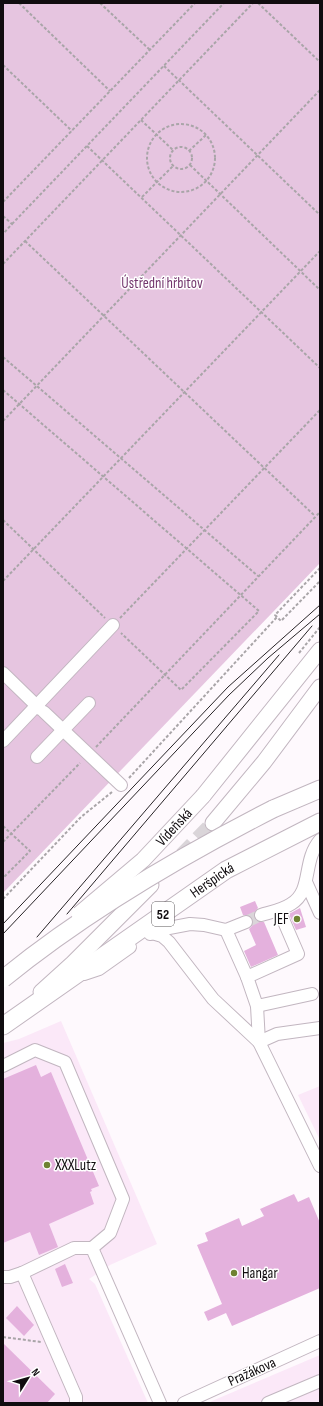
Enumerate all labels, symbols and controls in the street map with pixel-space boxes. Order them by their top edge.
park label: Ústřední hřbitov [121,274,203,293]
street label: Vídeňská [152,804,196,850]
street label: Heršpická [186,858,237,902]
road number: 52 [152,902,174,926]
place label: JEF [273,910,289,929]
marker: JEF [292,914,302,924]
place label: XXXLutz [54,1156,97,1175]
marker: XXXLutz [42,1160,52,1170]
place label: Hangar [242,1264,278,1283]
marker: Hangar [229,1268,239,1278]
street label: Pražákova [225,1353,279,1391]
north arrow [8,1358,48,1398]
text: N [29,1366,43,1379]

